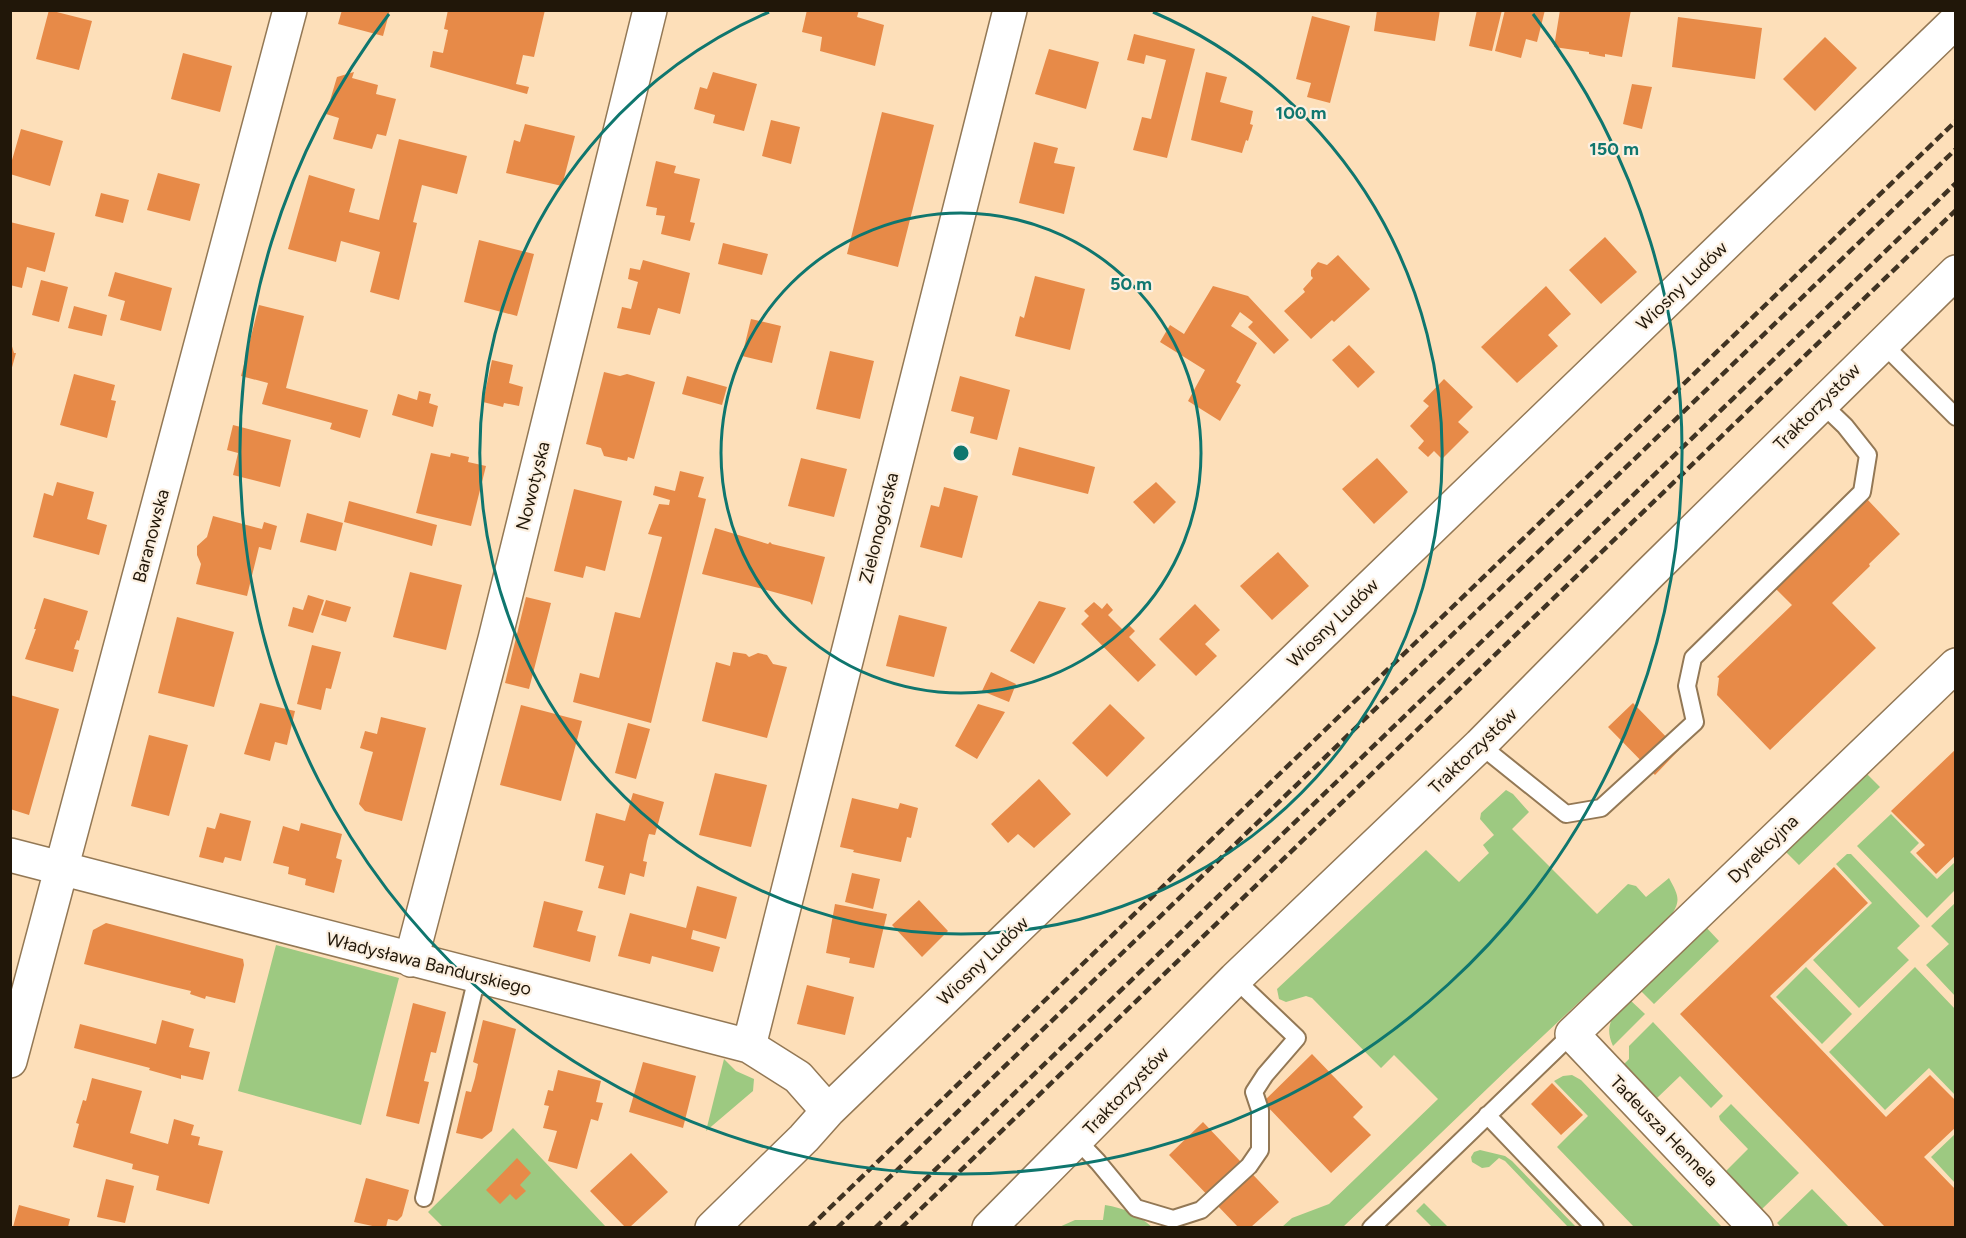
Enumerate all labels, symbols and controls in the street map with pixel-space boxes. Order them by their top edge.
text: 100 m [1276,102,1326,124]
text: 150 m [1589,138,1639,160]
street label: Wiosny Ludów [1632,237,1732,335]
text: 50 m [1110,273,1152,295]
street label: Traktorzystów [1769,359,1865,455]
street label: Nowotyska [511,439,555,533]
centre of rings [951,443,971,463]
street label: Zielonogórska [855,470,903,586]
street label: Baranowska [128,487,174,585]
street label: Wiosny Ludów [1283,574,1383,672]
street label: Traktorzystów [1424,703,1522,799]
street label: Dyrekcyjna [1723,810,1803,888]
street label: Wiosny Ludów [933,912,1033,1010]
street label: Władysława Bandurskiego [324,928,534,1000]
street label: Traktorzystów [1078,1042,1174,1140]
street label: Tadeusza Hennela [1605,1071,1723,1191]

